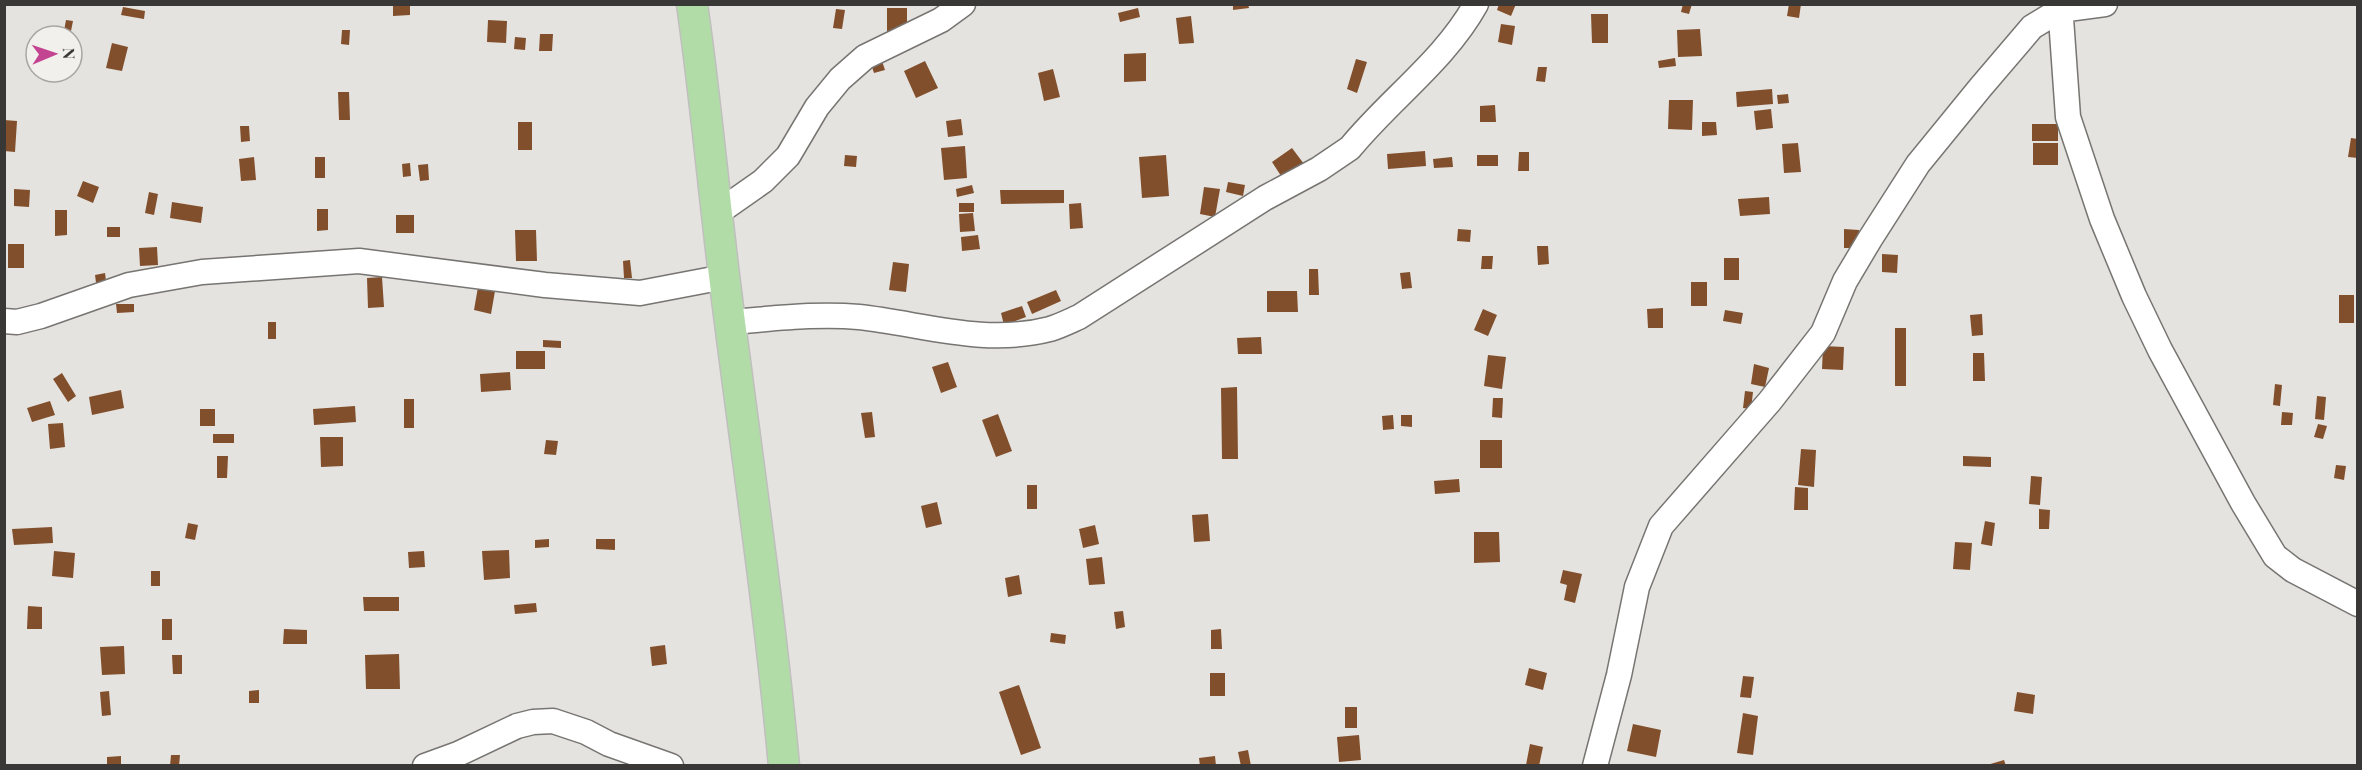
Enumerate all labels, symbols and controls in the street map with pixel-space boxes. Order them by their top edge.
north arrow [24,24,84,84]
text: N [59,47,80,60]

